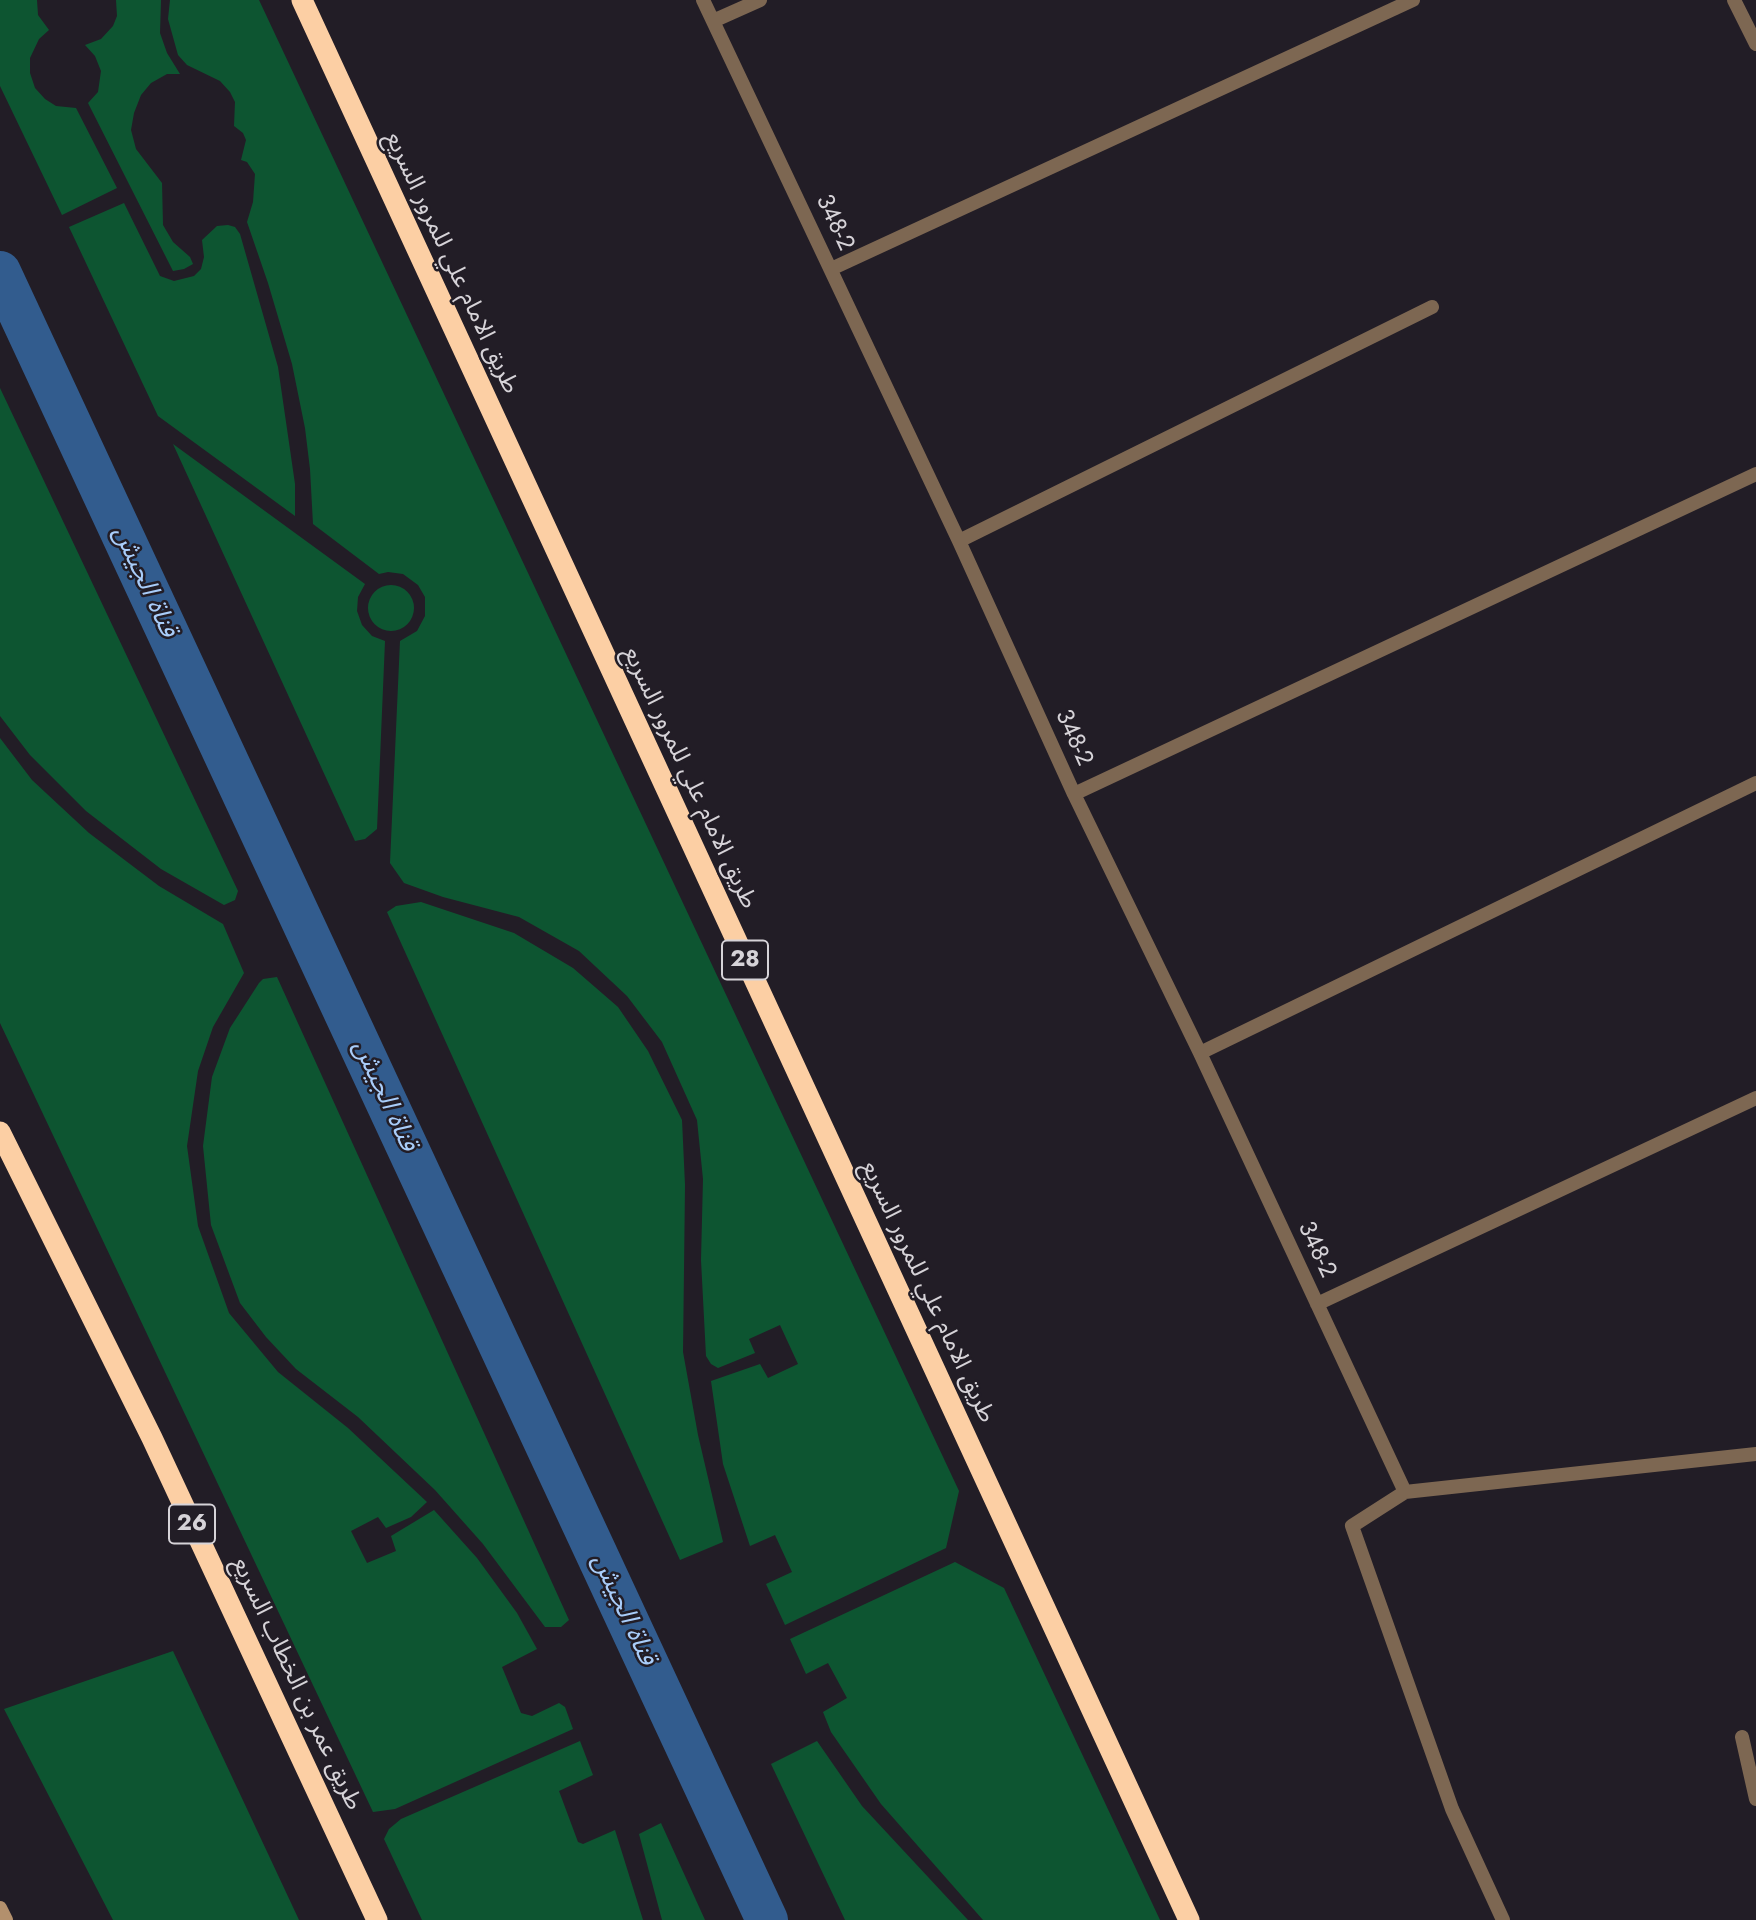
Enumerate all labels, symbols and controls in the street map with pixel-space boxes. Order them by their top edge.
street label: طريق الامام علي للمرور السريع [378,127,524,399]
street label: 348-2 [809,190,859,256]
water label: قناة الجيش [105,522,183,642]
street label: طريق الامام علي للمرور السريع [616,642,762,914]
street label: 348-2 [1048,705,1098,771]
road number: 28 [722,940,768,979]
water label: قناة الجيش [345,1036,423,1156]
street label: طريق الامام علي للمرور السريع [854,1156,1000,1428]
street label: 348-2 [1291,1217,1341,1283]
road number: 26 [169,1504,215,1544]
water label: قناة الجيش [584,1550,662,1670]
street label: طريق عمر بن الخطاب السريع [225,1553,367,1815]

